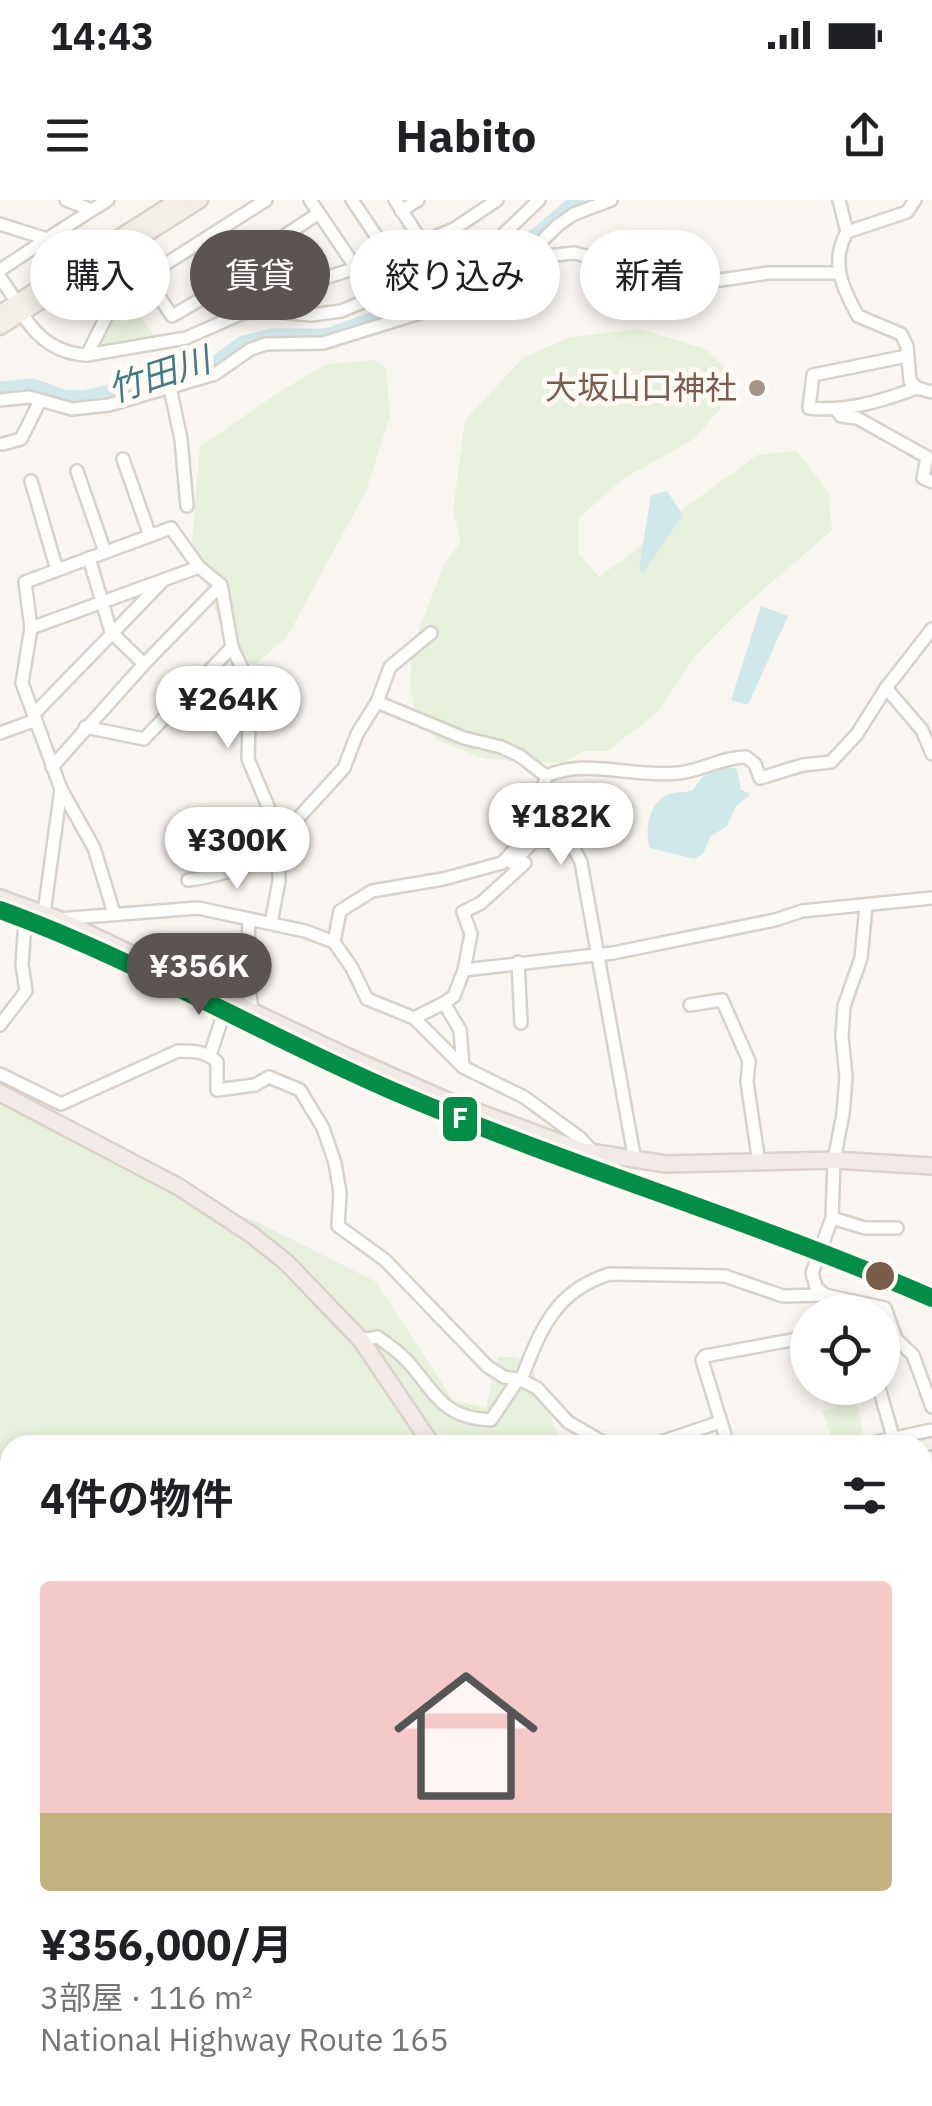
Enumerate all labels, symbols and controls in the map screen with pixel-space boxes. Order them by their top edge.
text: 14:43 [50,11,154,60]
text: Habito [396,106,536,164]
icon: menu [40,108,95,163]
icon: share [837,108,892,163]
chip: 購入 [30,230,170,320]
chip: 賃貸 [190,230,330,320]
chip: 絞り込み [350,230,560,320]
chip: 新着 [580,230,720,320]
water label: 竹田川 [102,335,220,412]
place label: 大坂山口神社 [545,366,737,408]
marker: 大坂山口神社 [746,377,768,399]
pin: ¥264K [158,666,298,751]
text: ¥264K [178,677,278,719]
pin: ¥182K [491,783,631,868]
text: ¥182K [511,794,611,836]
pin: ¥300K [167,807,307,892]
text: ¥300K [187,818,287,860]
pin: ¥356K [129,933,269,1018]
text: ¥356K [149,944,249,986]
line badge: F [441,1095,479,1143]
text: F [452,1099,468,1136]
unlabelled marker [863,1259,897,1293]
map controls [790,1295,900,1405]
button: locate [790,1295,900,1405]
icon: filters [837,1468,892,1523]
text: 4件の物件 [40,1471,233,1526]
icon: home [376,1646,556,1826]
text: ¥356,000/月 [40,1917,293,1972]
text: 3部屋 · 116 m² [40,1976,253,2018]
text: National Highway Route 165 [40,2018,449,2060]

